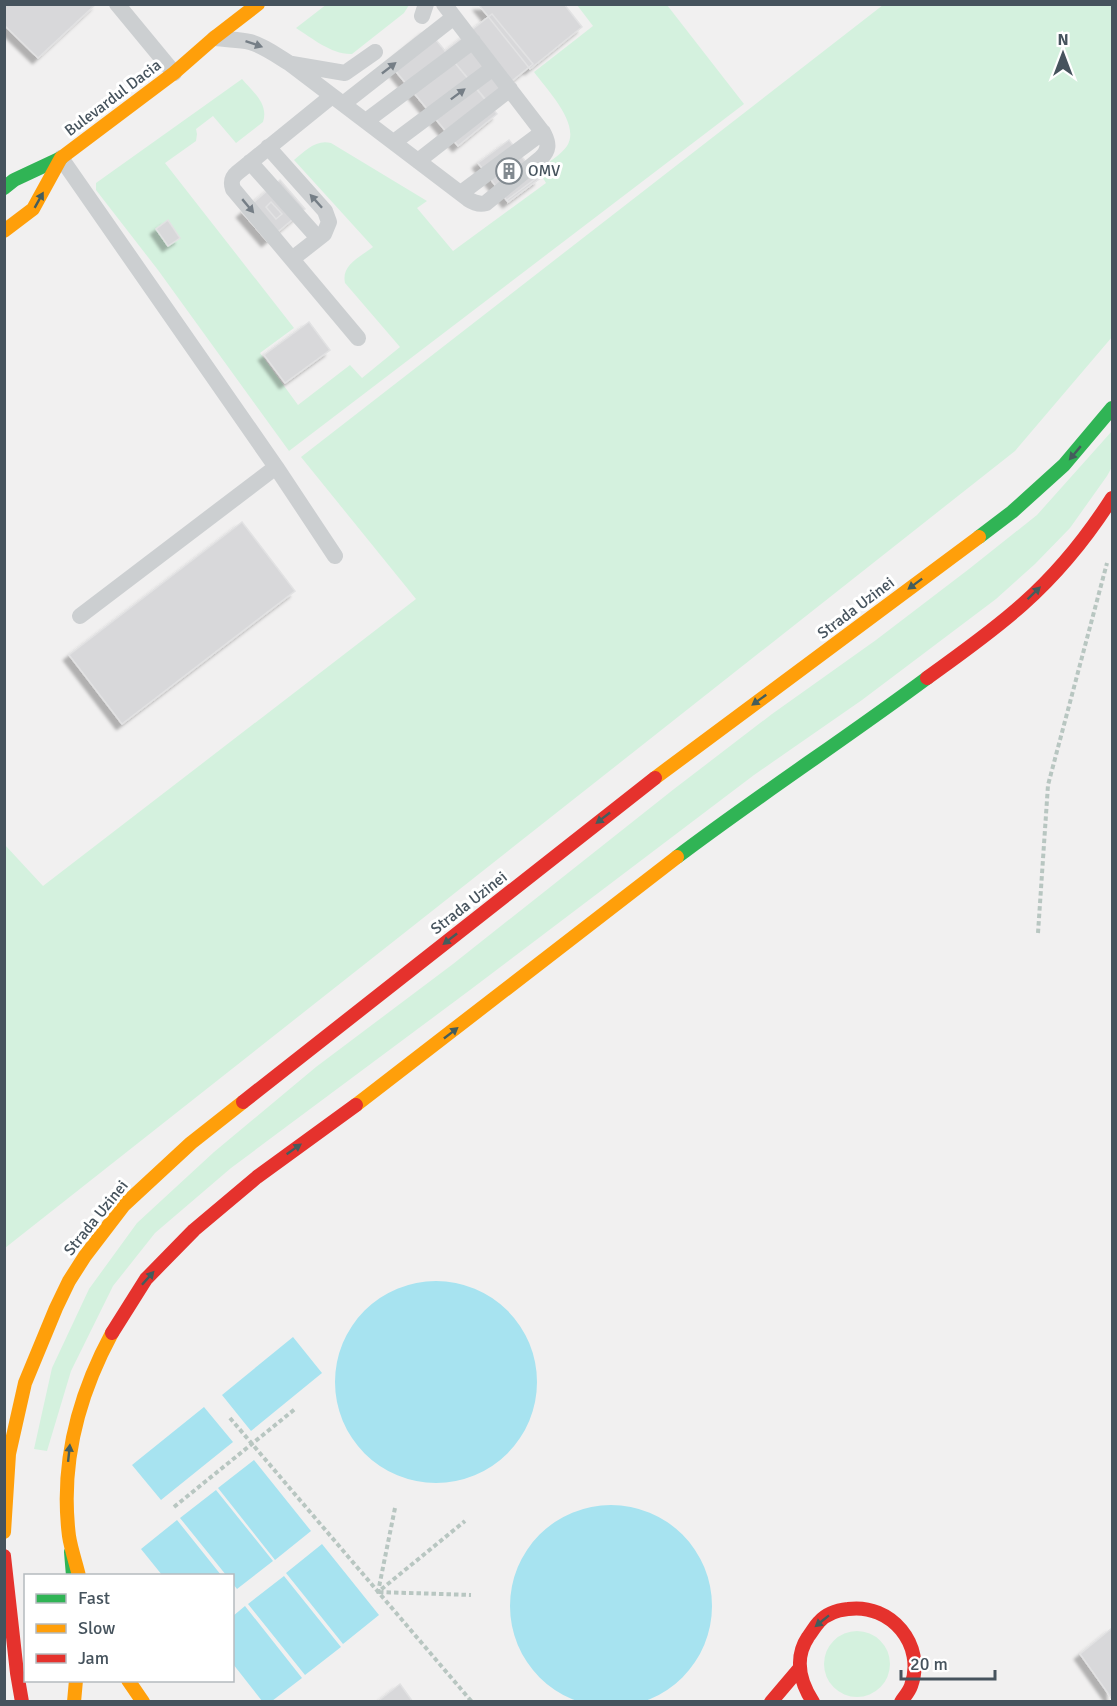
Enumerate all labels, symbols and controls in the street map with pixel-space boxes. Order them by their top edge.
north arrow [1033,24,1093,84]
text: N [1057,30,1069,50]
one-way arrow [245,40,263,50]
street label: Bulevardul Dacia [61,55,165,141]
one-way arrow [382,63,397,75]
one-way arrow [450,88,466,101]
building icon: OMV [494,156,524,186]
place label: OMV [528,161,560,181]
one-way arrow [33,191,43,208]
one-way arrow [310,194,323,209]
one-way arrow [241,198,254,214]
one-way arrow [1069,445,1082,460]
street label: Strada Uzinei [814,573,898,643]
one-way arrow [908,578,924,590]
one-way arrow [1027,586,1042,600]
one-way arrow [751,694,766,706]
one-way arrow [596,812,611,824]
street label: Strada Uzinei [427,867,511,939]
one-way arrow [443,932,458,944]
one-way arrow [443,1027,458,1039]
one-way arrow [286,1143,302,1155]
street label: Strada Uzinei [60,1176,132,1260]
one-way arrow [141,1270,155,1285]
one-way arrow [65,1444,74,1463]
legend [24,1574,234,1682]
text: Fast [78,1587,110,1609]
one-way arrow [814,1614,830,1627]
text: Slow [78,1617,115,1639]
scale bar [901,1643,996,1681]
text: Jam [78,1647,109,1669]
text: 20 m [910,1653,948,1675]

